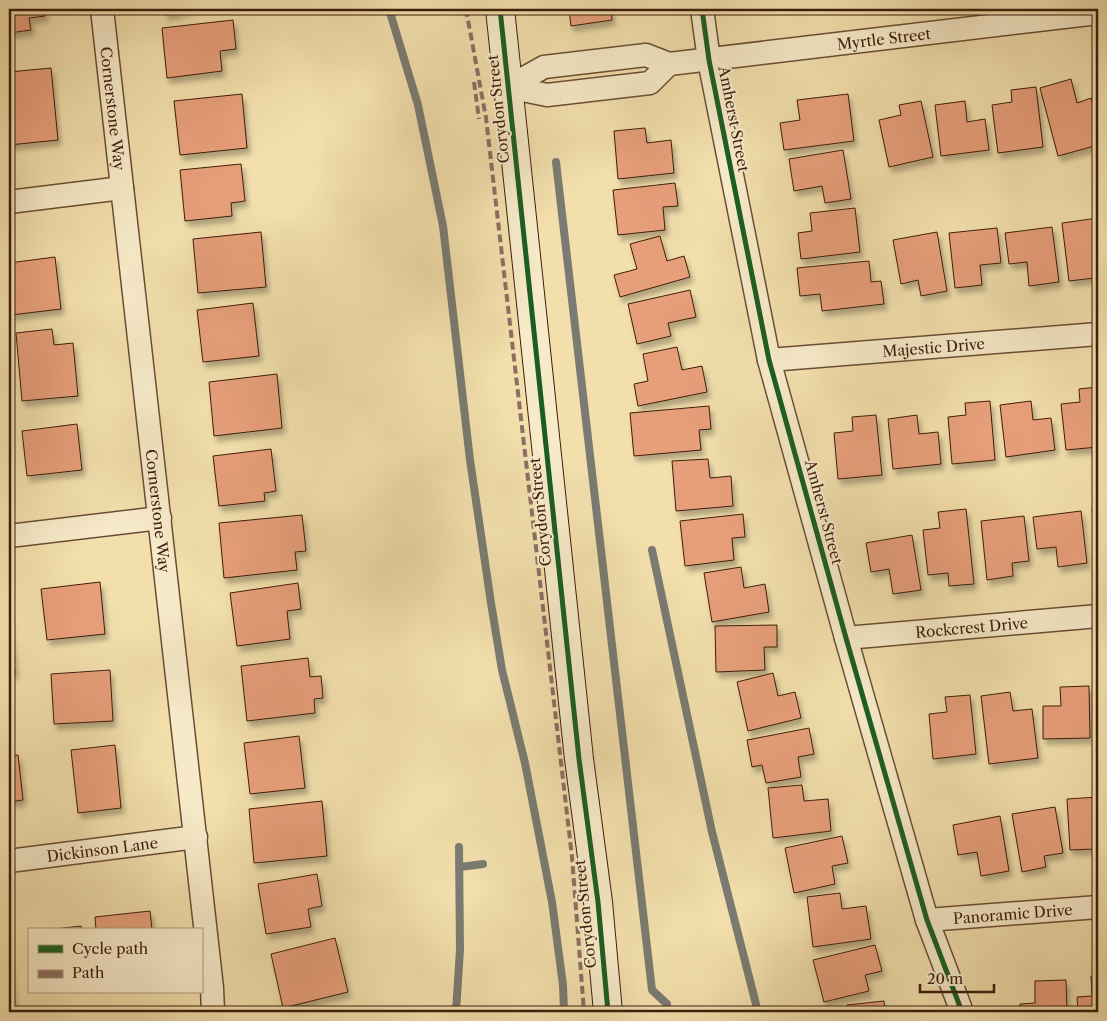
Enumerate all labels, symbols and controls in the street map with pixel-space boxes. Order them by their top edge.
street label: Myrtle Street [836,23,932,53]
street label: Cornerstone Way [97,45,130,172]
street label: Corydon Street [483,53,513,164]
street label: Amherst Street [714,63,754,174]
street label: Majestic Drive [881,333,986,361]
street label: Cornerstone Way [142,448,175,574]
street label: Corydon Street [525,456,555,567]
street label: Amherst Street [801,457,847,567]
street label: Rockcrest Drive [914,613,1029,641]
street label: Dickinson Lane [46,832,159,866]
street label: Corydon Street [570,858,600,969]
street label: Panoramic Drive [952,899,1073,927]
legend [28,928,202,994]
text: Cycle path [72,939,149,958]
scale bar [920,961,993,993]
text: Path [72,963,105,982]
text: 20 m [927,969,963,988]

